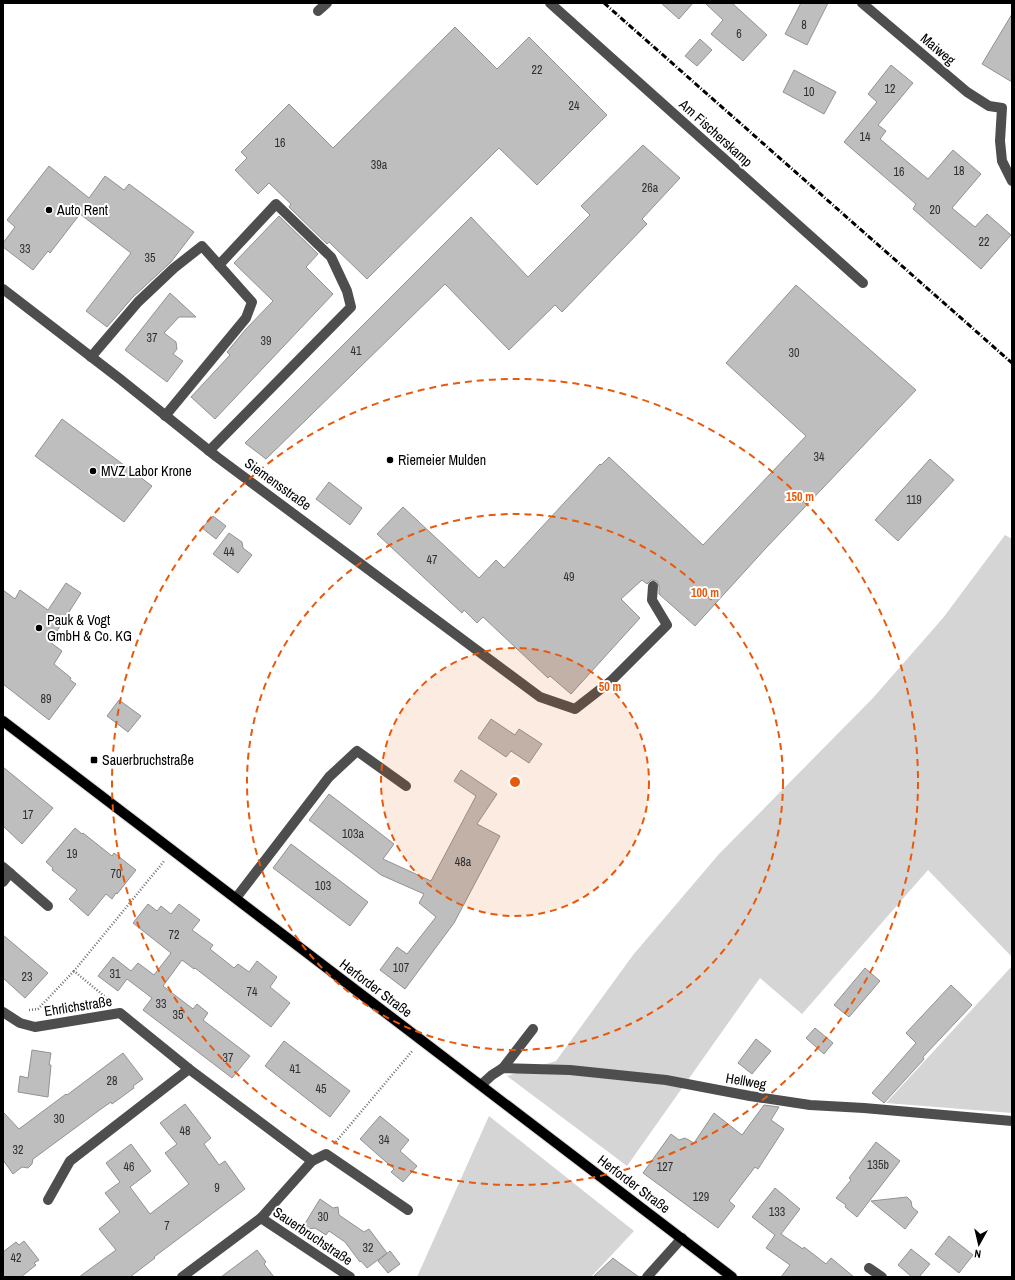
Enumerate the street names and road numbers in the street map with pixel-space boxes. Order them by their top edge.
street label: Maiweg [917,29,960,69]
street label: Am Fischerskamp [675,95,756,171]
street label: Siemensstraße [241,454,315,514]
street label: Herforder Straße [336,955,416,1021]
street label: Ehrlichstraße [43,992,113,1020]
street label: Hellweg [724,1069,768,1094]
street label: Herforder Straße [594,1151,674,1217]
street label: Sauerbruchstraße [270,1203,356,1269]

